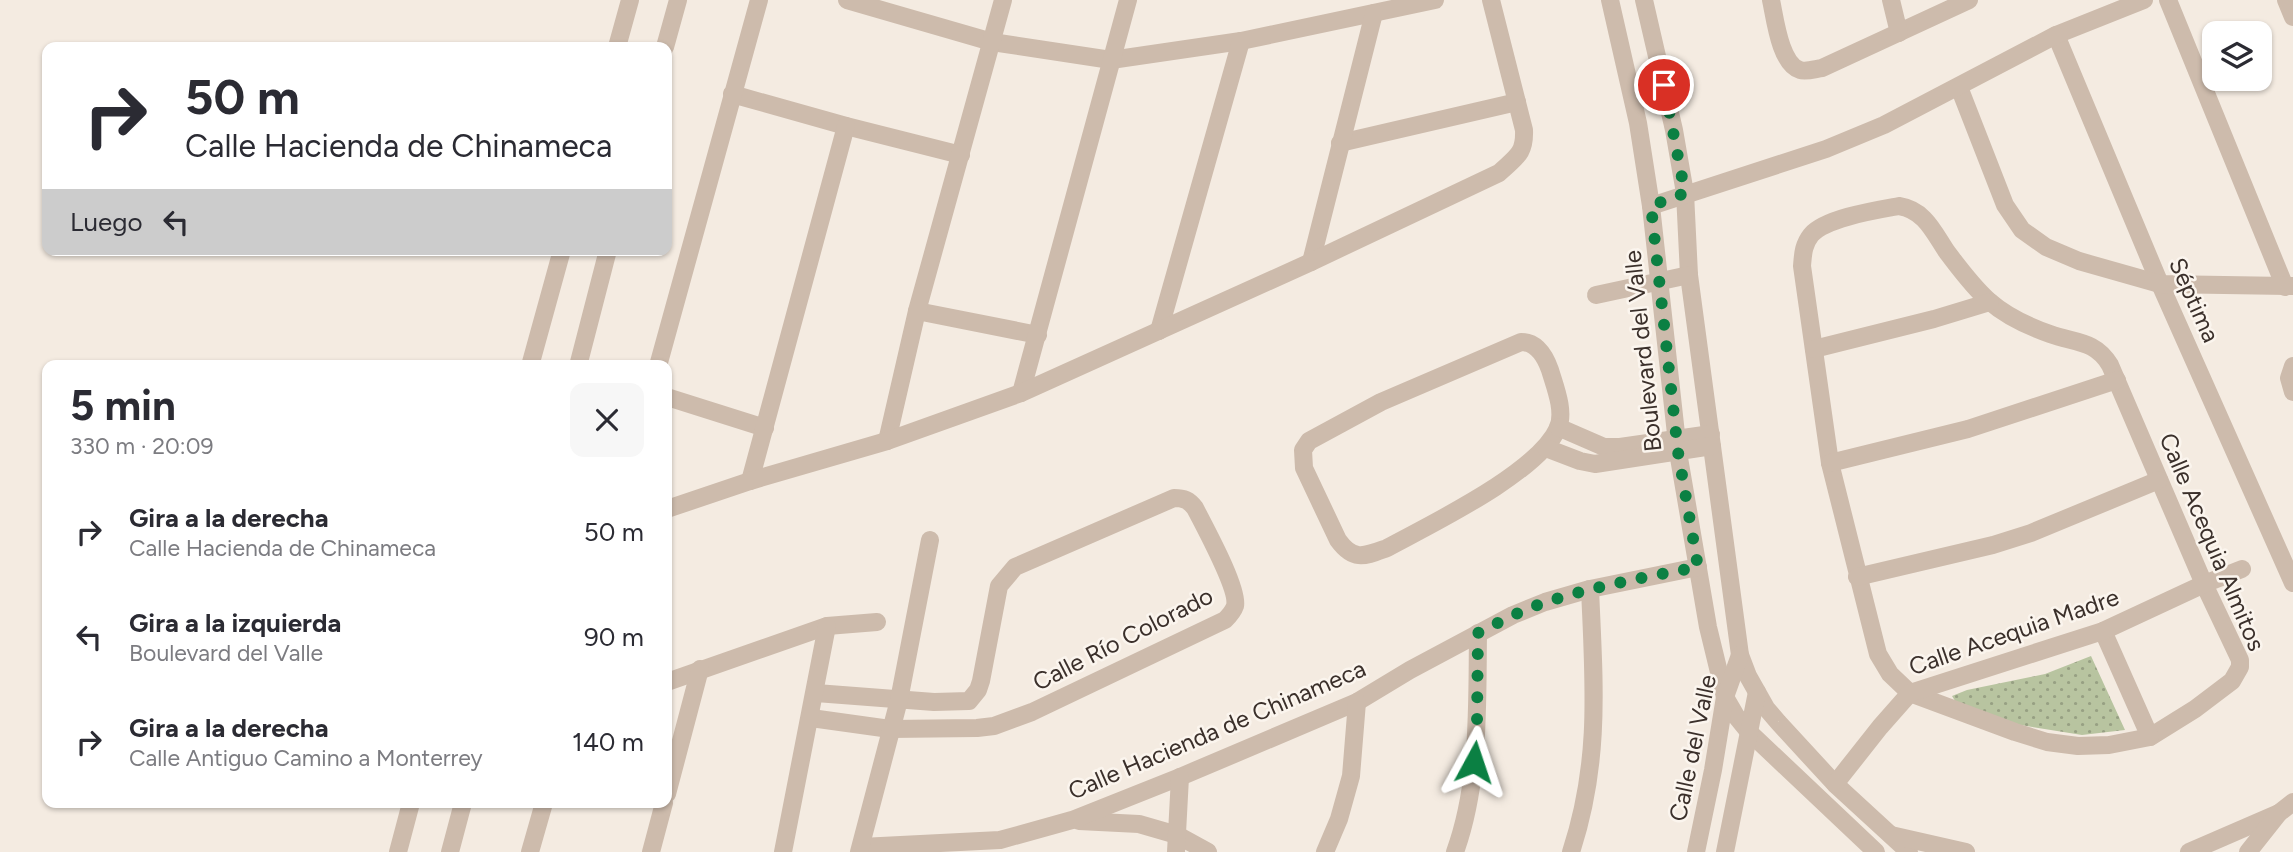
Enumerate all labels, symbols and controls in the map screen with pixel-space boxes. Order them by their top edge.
map controls [2202,21,2272,91]
button: layers [2202,21,2272,91]
pin [1634,55,1694,115]
icon: arrive [1645,66,1683,104]
text: 50 m [185,67,300,126]
icon: right [70,70,161,161]
text: Calle Hacienda de Chinameca [185,127,612,165]
icon: left [157,203,195,241]
text: Luego [70,206,143,238]
street label: Boulevard del Valle [1617,249,1668,453]
street label: Séptima [2163,253,2226,347]
text: 5 min [70,380,176,431]
button: close [570,383,644,457]
street label: Calle Acequia Almitos [2153,428,2272,655]
text: 330 m · 20:09 [70,432,213,460]
text: Gira a la derecha [129,502,329,534]
icon: right [70,513,108,551]
text: 50 m [584,516,644,548]
text: Calle Hacienda de Chinameca [129,534,436,562]
street label: Calle Río Colorado [1028,581,1218,696]
street label: Calle Acequia Madre [1905,582,2123,681]
text: Gira a la izquierda [129,607,341,639]
icon: left [70,618,108,656]
text: 90 m [584,621,644,653]
text: Boulevard del Valle [129,639,323,667]
street label: Calle Hacienda de Chinameca [1064,654,1370,805]
street label: Calle del Valle [1663,672,1722,824]
text: Gira a la derecha [129,712,329,744]
icon: right [70,723,108,761]
position arrow [1437,725,1511,799]
text: 140 m [572,726,644,758]
text: Calle Antiguo Camino a Monterrey [129,744,483,772]

